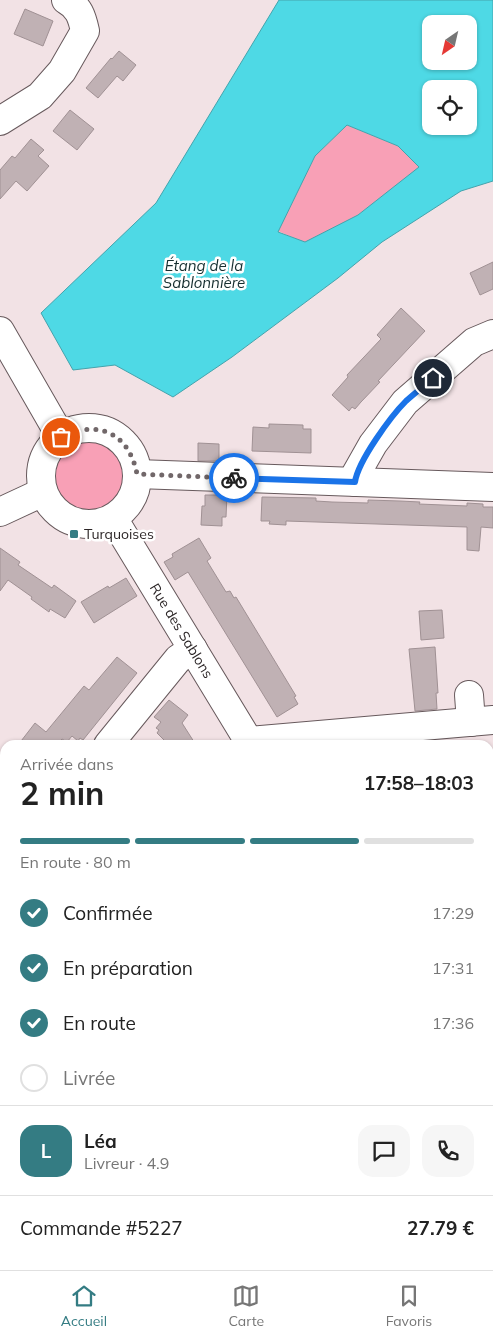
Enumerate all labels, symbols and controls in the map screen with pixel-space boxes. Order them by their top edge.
north arrow [422,15,478,70]
map controls [422,15,477,135]
button: locate [422,80,477,135]
water label: Étang de la Sablonnière [163,256,245,292]
pin [412,357,454,399]
icon: home [419,364,447,392]
pin [40,416,82,458]
icon: bag [47,423,75,451]
courier [209,453,259,503]
icon: bike [220,464,248,492]
place label: Turquoises [84,525,154,543]
marker: Turquoises [68,528,80,540]
street label: Rue des Sablons [146,580,217,682]
text: Arrivée dans [20,754,114,774]
text: 17:58–18:03 [364,771,474,795]
text: 2 min [20,773,104,813]
text: En route · 80 m [20,852,131,872]
icon: check [20,899,48,927]
text: Confirmée [63,901,152,925]
text: 17:29 [432,903,474,923]
icon: check [20,954,48,982]
text: En préparation [63,956,193,980]
text: 17:31 [432,958,474,978]
icon: check [20,1009,48,1037]
text: En route [63,1011,136,1035]
text: 17:36 [432,1013,474,1033]
text: Livrée [63,1066,115,1090]
button: chat [358,1125,410,1177]
button: phone [422,1125,474,1177]
text: Léa [84,1129,117,1153]
text: L [41,1139,51,1163]
text: Livreur · 4.9 [84,1153,169,1173]
text: Commande #5227 [20,1216,183,1240]
text: 27.79 € [407,1216,474,1240]
tab: Accueil [61,1282,107,1330]
tab: Carte [229,1282,264,1330]
tab: Favoris [386,1282,432,1330]

